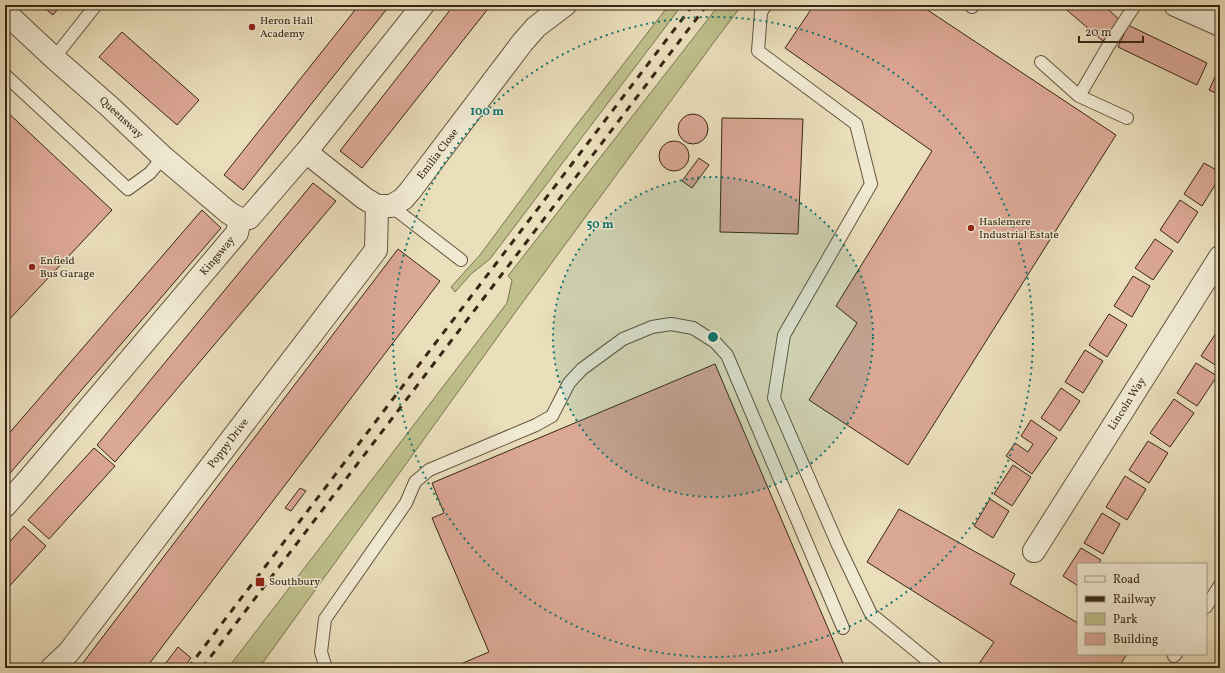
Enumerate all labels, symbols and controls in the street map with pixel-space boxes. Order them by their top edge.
place label: Heron Hall Academy [260,14,313,42]
scale bar [1079,18,1143,44]
marker: Heron Hall Academy [247,22,257,32]
text: 20 m [1085,25,1112,41]
street label: Queensway [96,93,147,142]
text: 100 m [470,104,504,120]
street label: Emilia Close [414,126,462,183]
place label: Haslemere Industrial Estate [979,215,1059,243]
text: 50 m [586,217,614,233]
marker: Haslemere Industrial Estate [966,223,976,233]
street label: Kingsway [197,233,238,279]
place label: Enfield Bus Garage [40,254,94,282]
marker: Enfield Bus Garage [27,262,37,272]
centre of rings [706,330,720,344]
street label: Lincoln Way [1105,375,1149,433]
street label: Poppy Drive [204,415,252,471]
legend [1077,563,1207,655]
text: Road [1113,572,1140,588]
place label: Southbury [269,575,320,590]
marker: Southbury [254,576,266,588]
text: Railway [1113,592,1156,608]
text: Park [1113,612,1138,628]
text: Building [1113,632,1158,648]

